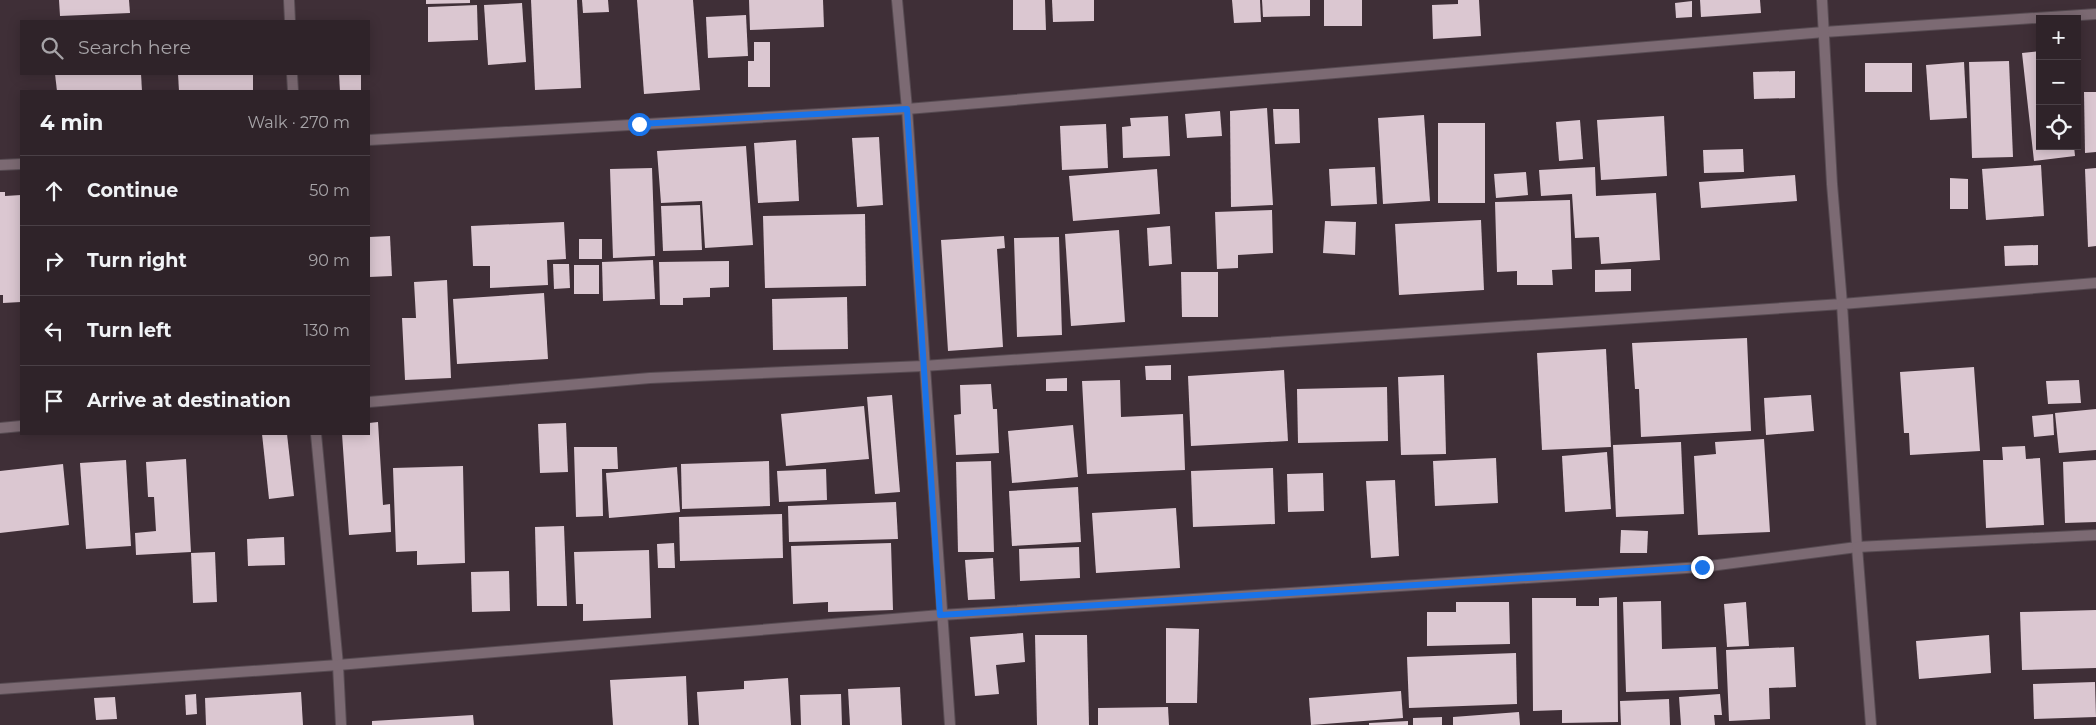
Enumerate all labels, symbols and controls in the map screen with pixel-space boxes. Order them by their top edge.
map controls [2036,15,2081,150]
button: + [2036,15,2081,60]
search box [20,20,370,75]
icon: search [38,34,66,62]
text: Search here [78,36,191,59]
button: − [2036,60,2081,105]
button: locate [2036,105,2081,150]
text: 4 min [40,110,103,135]
text: Walk · 270 m [247,113,350,132]
route start [628,113,651,136]
icon: ahead [40,177,68,205]
text: Continue [87,179,178,202]
text: 50 m [309,181,350,200]
icon: right [40,247,68,275]
text: Turn right [87,249,187,272]
text: 90 m [308,251,350,270]
icon: left [40,317,68,345]
text: Turn left [87,319,172,342]
text: 130 m [303,321,350,340]
icon: arrive [40,387,68,415]
text: Arrive at destination [87,389,291,412]
route end [1691,556,1714,579]

